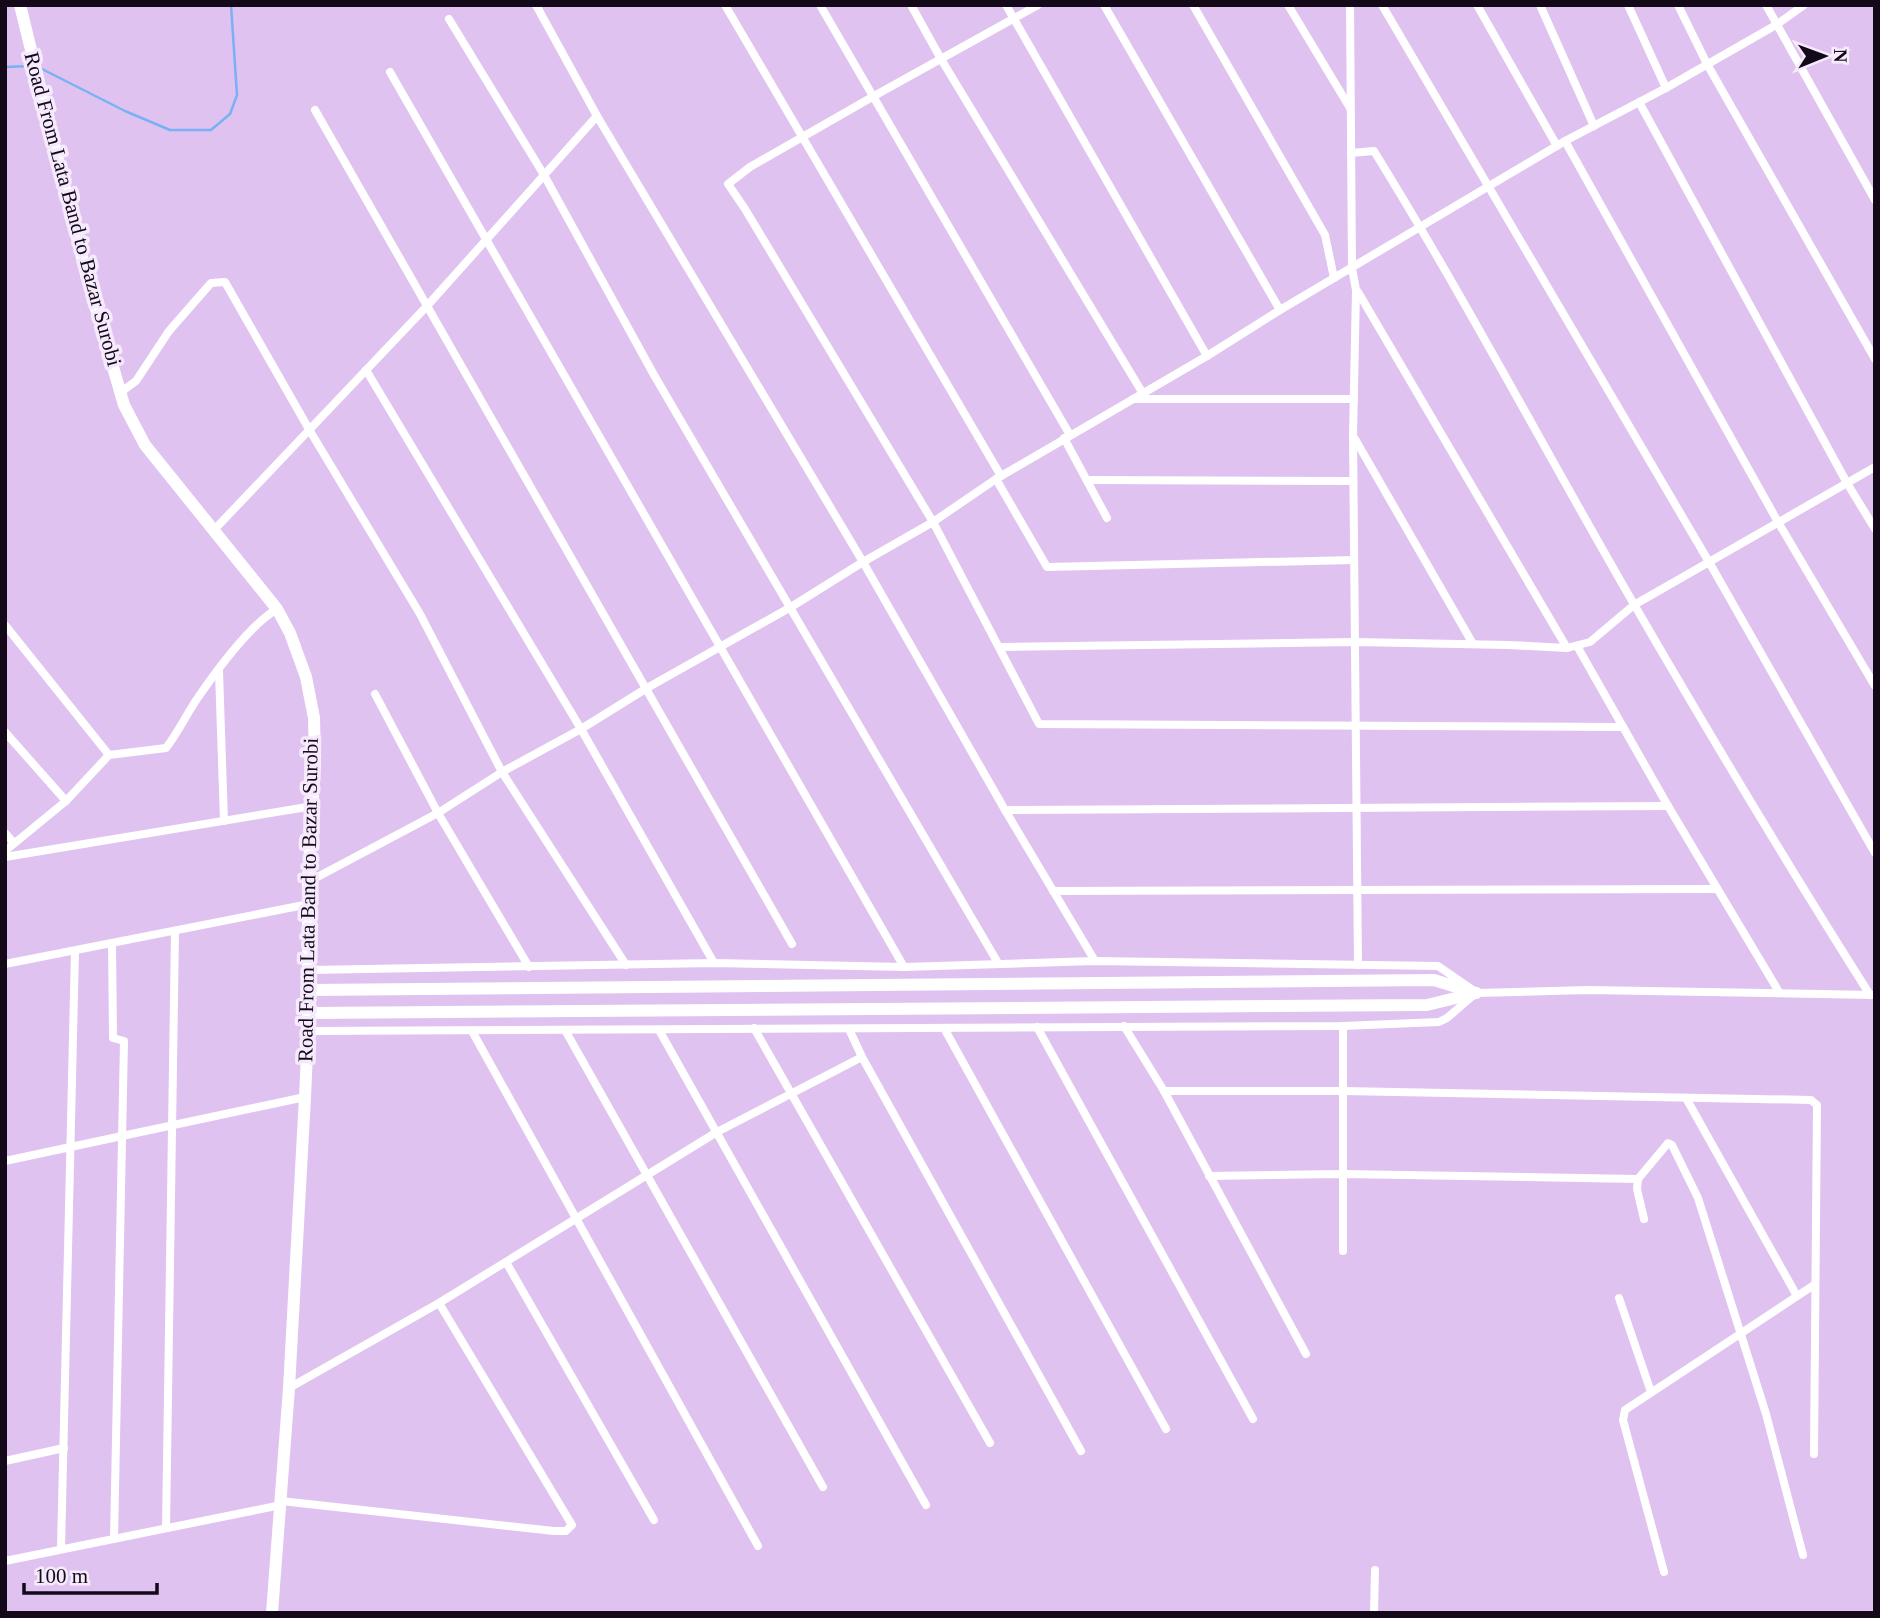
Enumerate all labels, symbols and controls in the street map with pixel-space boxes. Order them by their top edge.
north arrow [1789,21,1859,91]
street label: Road From Lata Band to Bazar Surobi [19,49,127,369]
text: N [1830,49,1851,63]
street label: Road From Lata Band to Bazar Surobi [293,738,323,1062]
scale bar [24,1552,158,1596]
text: 100 m [35,1564,88,1588]

